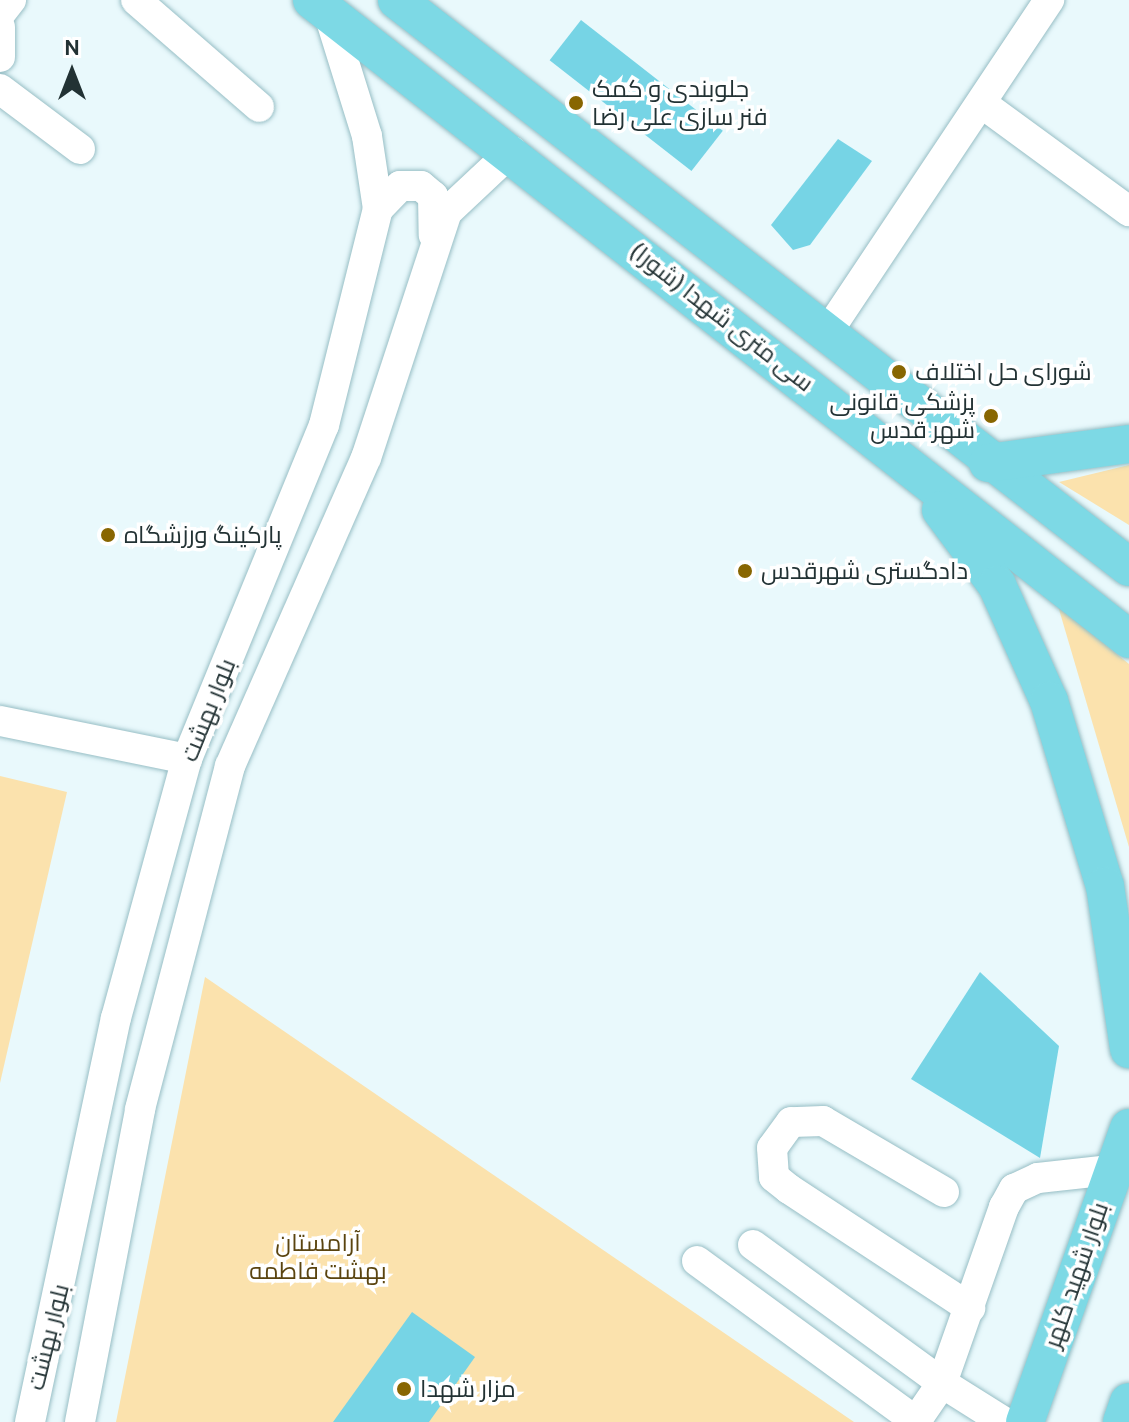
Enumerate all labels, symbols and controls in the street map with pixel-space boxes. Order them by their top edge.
north arrow [32,32,112,112]
text: N [64,34,80,61]
place label: جلوبندی و کمک فنر سازی علی رضا [592,75,768,131]
marker: جلوبندی و کمک فنر سازی علی رضا [567,94,585,112]
street label: سی متری شهدا (شورا) [625,236,819,398]
place label: شورای حل اختلاف [915,358,1092,386]
marker: شورای حل اختلاف [890,363,908,381]
place label: پزشکی قانونی شهر قدس [830,388,975,444]
marker: پزشکی قانونی شهر قدس [982,407,1000,425]
place label: پارکینگ ورزشگاه [124,521,282,549]
marker: پارکینگ ورزشگاه [99,526,117,544]
place label: دادگستری شهرقدس [761,557,968,585]
marker: دادگستری شهرقدس [736,562,754,580]
street label: بلوار بهشت [174,654,242,766]
street label: بلوار شهید کلهر [1038,1198,1114,1352]
park label: آرامستان بهشت فاطمه [249,1229,387,1285]
street label: بلوار بهشت [21,1281,75,1393]
place label: مزار شهدا [420,1375,516,1403]
marker: مزار شهدا [395,1380,413,1398]

